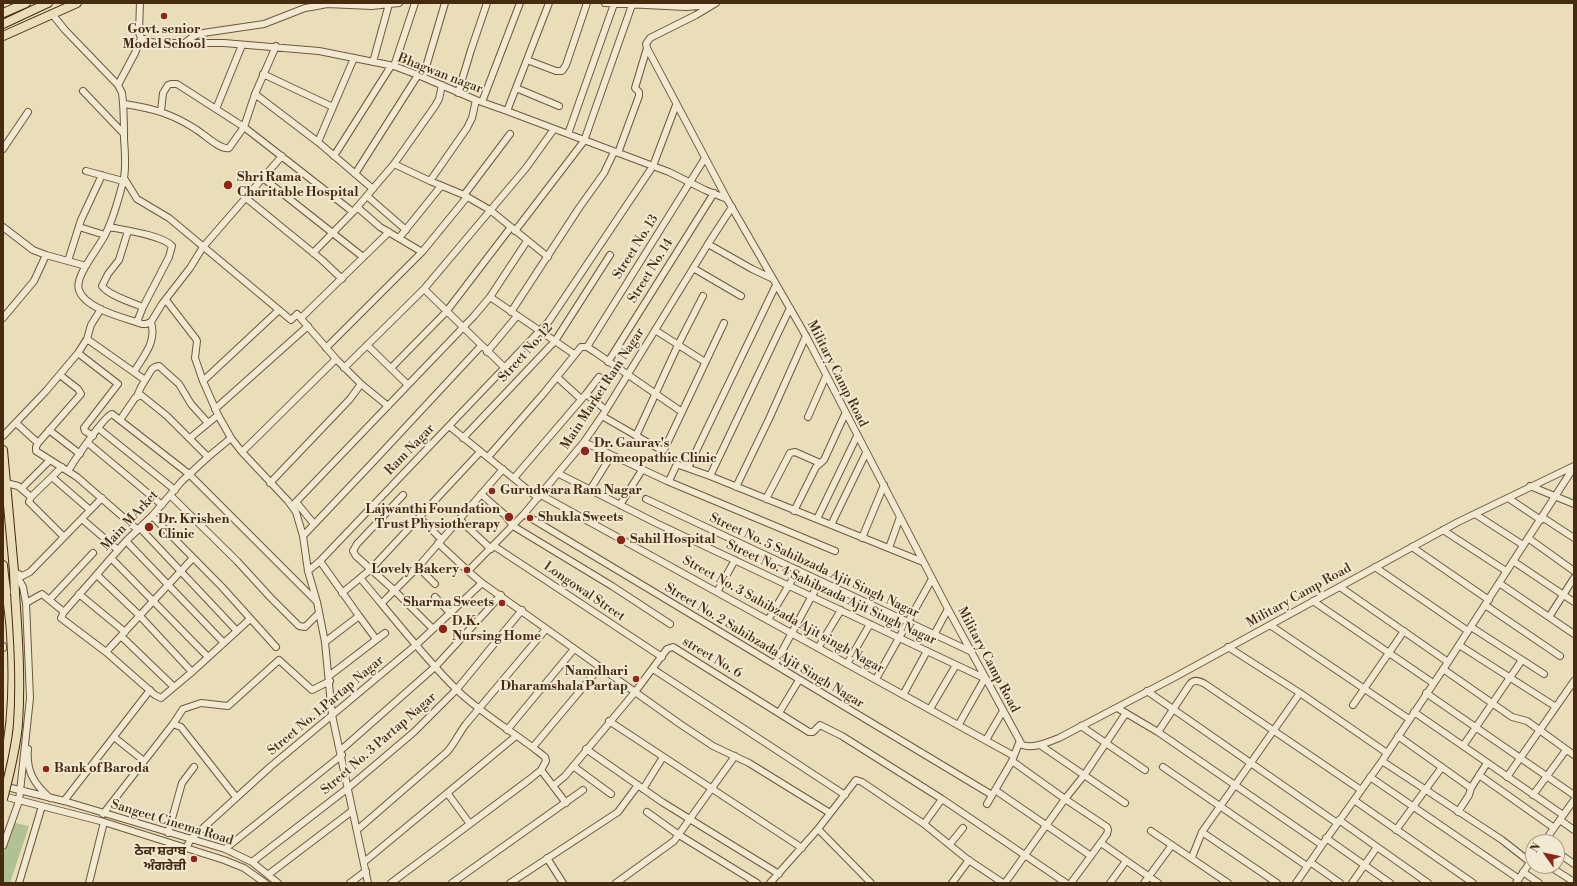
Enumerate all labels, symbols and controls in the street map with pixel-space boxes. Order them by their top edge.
marker: Govt. senior Model School [159,11,169,21]
place label: Govt. senior Model School [123,22,205,53]
street label: Bhagwan nagar [395,51,485,97]
place label: Shri Rama Charitable Hospital [237,170,358,201]
marker: Shri Rama Charitable Hospital [222,179,234,191]
street label: Street No. 13 [610,212,662,282]
street label: Street No. 14 [625,236,677,306]
street label: Military Camp Road [803,318,871,430]
street label: Street No. 12 [496,320,556,386]
street label: Main Market Ram Nagar [558,325,648,453]
street label: Ram Nagar [382,421,438,479]
place label: Dr. Gaurav's Homeopathic Clinic [594,436,717,467]
marker: Dr. Gaurav's Homeopathic Clinic [579,445,591,457]
place label: Gurudwara Ram Nagar [500,483,642,499]
marker: Gurudwara Ram Nagar [487,486,497,496]
street label: Main MArket [98,488,162,554]
place label: Lajwanthi Foundation Trust Physiotherapy [365,502,500,533]
place label: Shukla Sweets [538,510,623,526]
street label: Street No. 5 Sahibzada Ajit Singh Nagar [707,510,921,622]
marker: Lajwanthi Foundation Trust Physiotherapy [503,511,515,523]
place label: Dr. Krishen Clinic [158,512,230,543]
marker: Shukla Sweets [525,513,535,523]
marker: Dr. Krishen Clinic [143,521,155,533]
place label: Sahil Hospital [630,532,716,548]
marker: Sahil Hospital [615,534,627,546]
street label: Street No. 4 Sahibzada Ajit Singh Nagar [723,537,939,649]
street label: Street No. 3 Sahibzada Ajit singh Nagar [680,553,886,677]
street label: Longowal Street [540,559,628,625]
street label: Military Camp Road [1244,561,1354,631]
place label: Lovely Bakery [372,562,459,578]
marker: Lovely Bakery [462,565,472,575]
street label: Street No. 2 Sahibzada Ajit Singh Nagar [661,580,867,712]
place label: Sharma Sweets [403,595,494,611]
marker: Sharma Sweets [497,598,507,608]
street label: Military Camp Road [954,605,1022,715]
place label: D.K. Nursing Home [452,614,541,645]
marker: D.K. Nursing Home [437,623,449,635]
street label: street No. 6 [679,634,745,682]
street label: Street No. 1,Partap Nagar [265,653,387,759]
place label: Namdhari Dharamshala Partap [500,664,628,695]
marker: Namdhari Dharamshala Partap [631,674,641,684]
street label: Street No. 3 Partap Nagar [318,690,440,798]
place label: Bank of Baroda [54,761,149,777]
marker: Bank of Baroda [41,764,51,774]
street label: Sangeet Cinema Road [109,797,235,849]
north arrow [1525,834,1565,874]
text: N [1528,841,1544,855]
place label: ਠੇਕਾ ਸ਼ਰਾਬ ਅੰਗਰੇਜ਼ੀ [134,844,186,875]
marker: ਠੇਕਾ ਸ਼ਰਾਬ ਅੰਗਰੇਜ਼ੀ [189,854,199,864]

